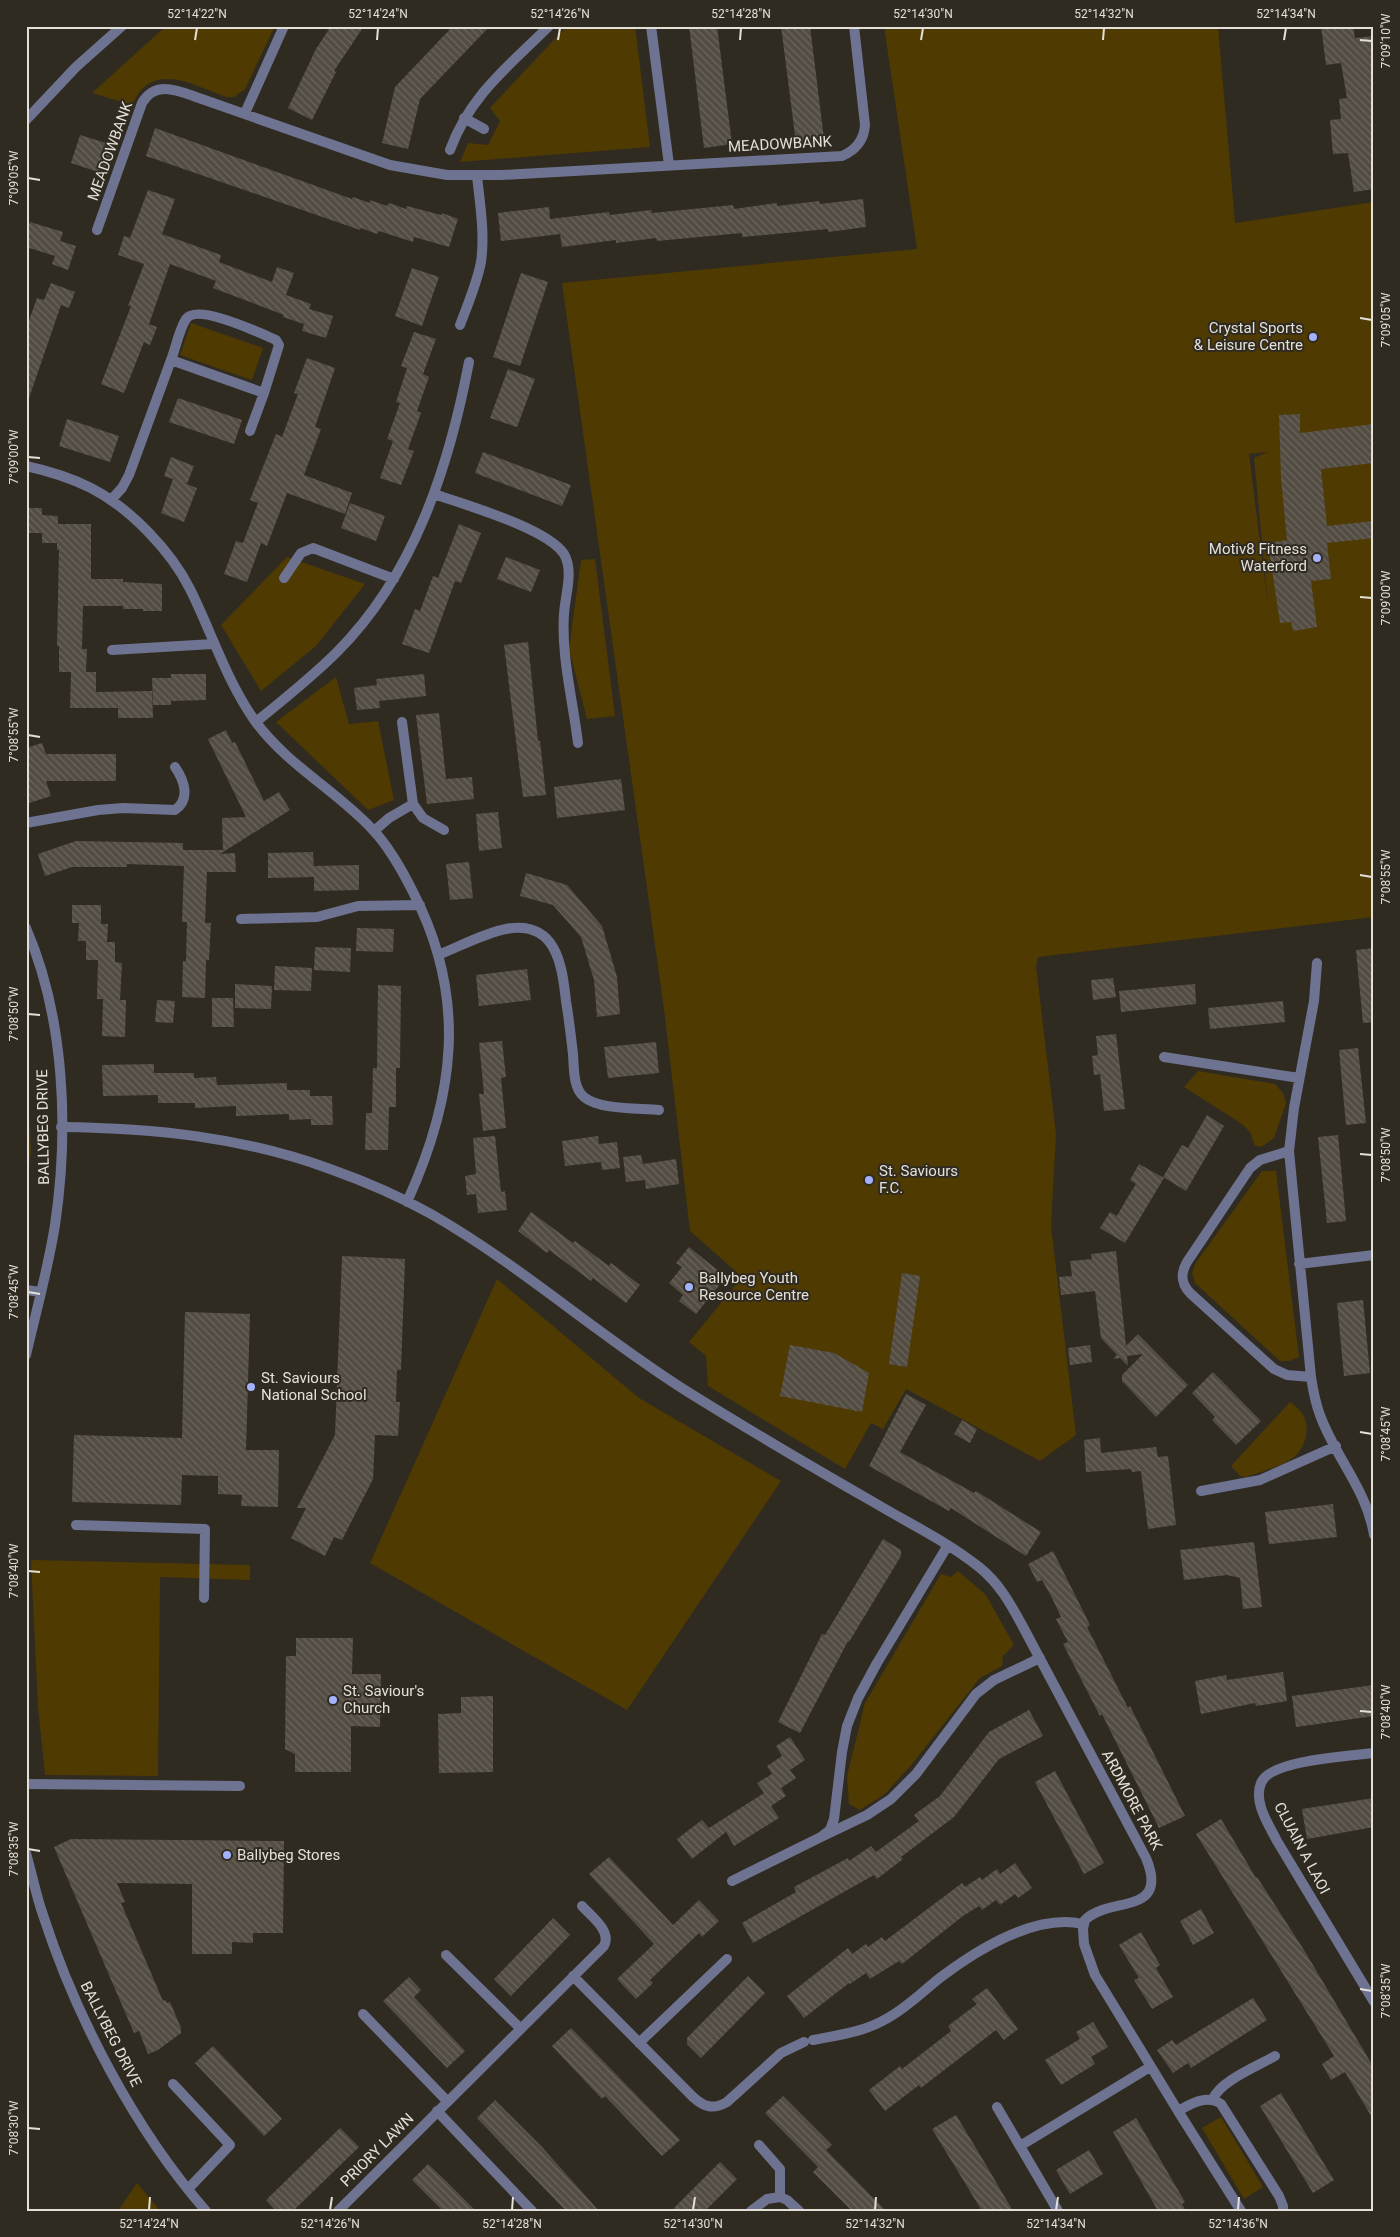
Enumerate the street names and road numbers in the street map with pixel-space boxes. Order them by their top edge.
street label: MEADOWBANK [84,98,136,203]
street label: MEADOWBANK [728,132,833,156]
street label: BALLYBEG DRIVE [33,1069,53,1185]
street label: ARDMORE PARK [1098,1747,1166,1854]
street label: CLUAIN A LAOI [1270,1799,1334,1897]
street label: BALLYBEG DRIVE [77,1978,145,2090]
street label: PRIORY LAWN [337,2110,417,2190]

